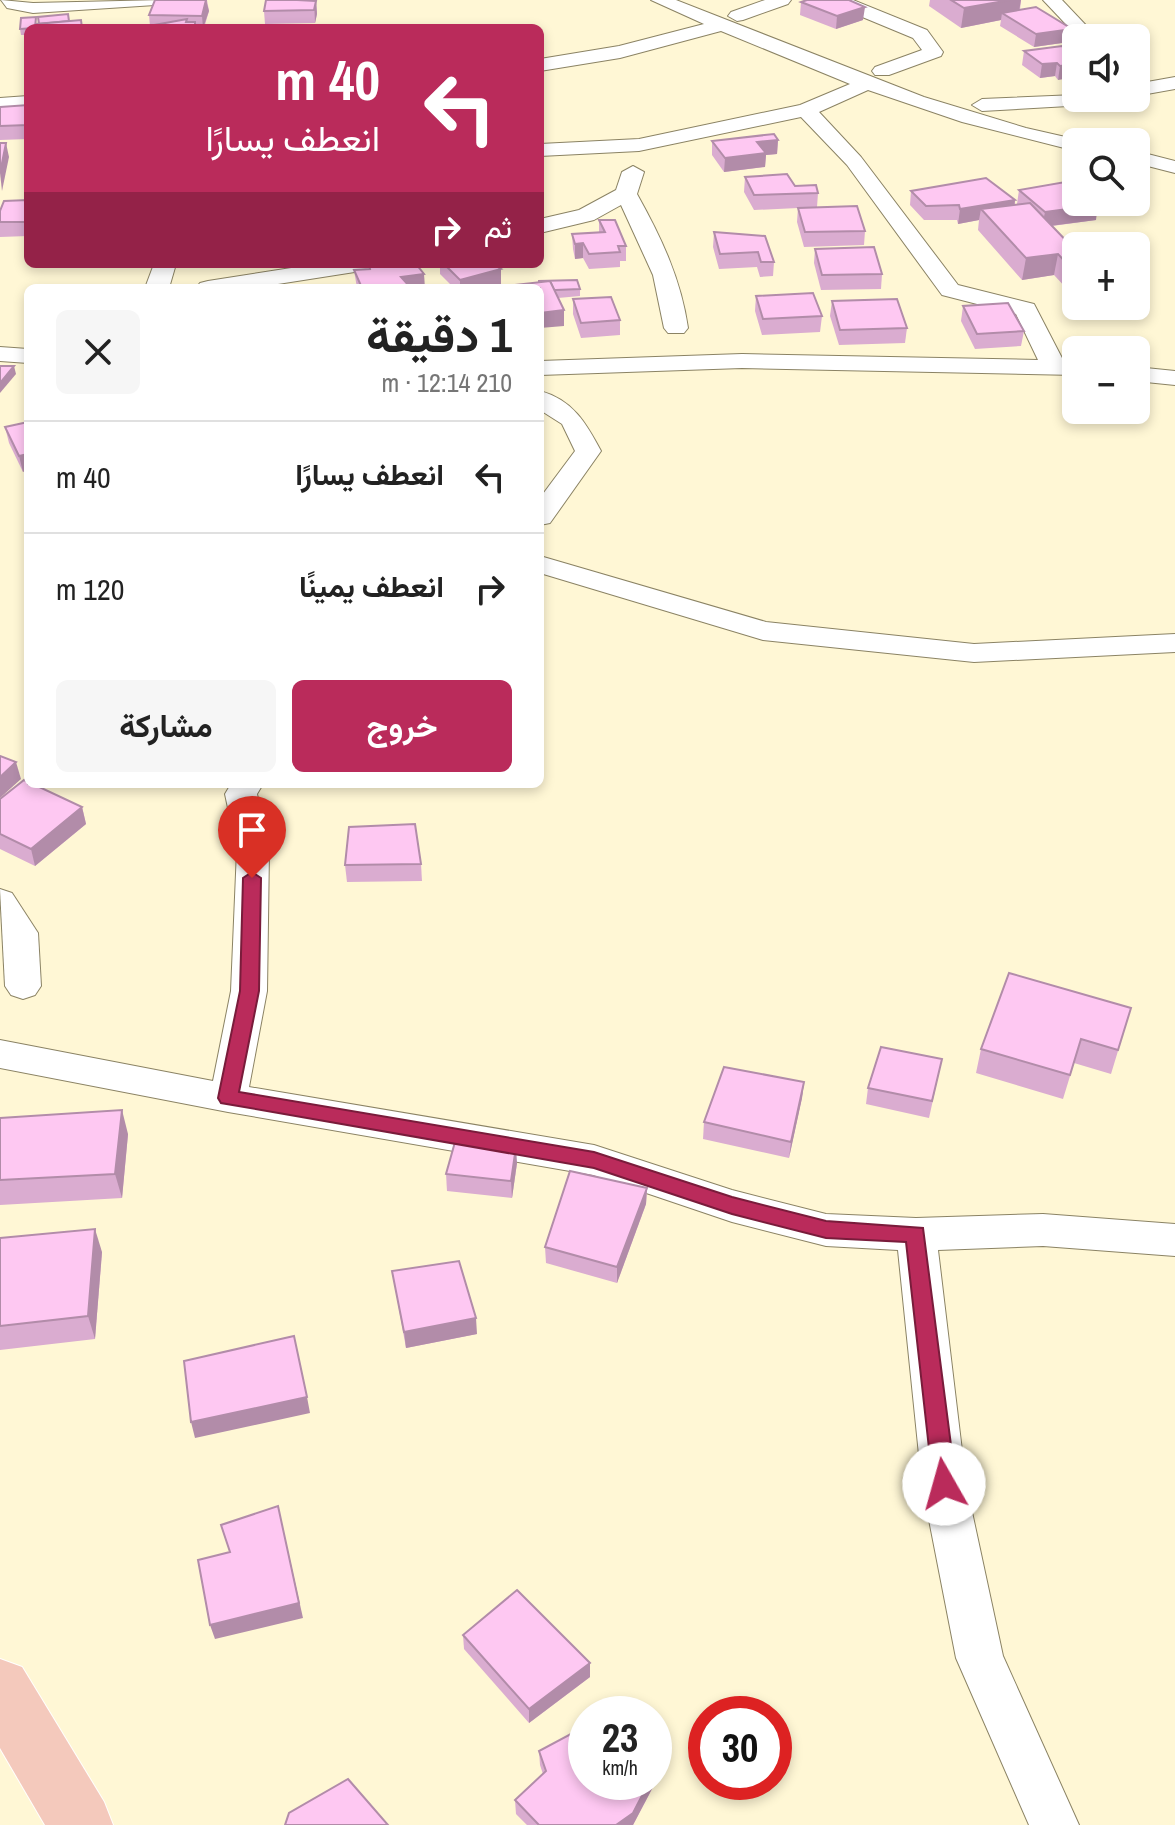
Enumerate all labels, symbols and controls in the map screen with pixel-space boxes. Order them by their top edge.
map controls [1062,24,1150,424]
button: sound [1062,24,1150,112]
text: 40 m [275,42,380,117]
icon: left [408,56,512,160]
text: انعطف يسارًا [206,114,380,162]
button: search [1062,128,1150,216]
text: ثم [484,207,512,247]
icon: right [424,208,468,252]
button: + [1062,232,1150,320]
text: 1 دقيقة [366,302,512,367]
button: close [56,310,140,394]
button: − [1062,336,1150,424]
text: 210 m · 12:14 [382,365,512,400]
text: انعطف يسارًا [295,454,444,494]
icon: left [468,455,512,499]
text: 40 m [56,457,111,497]
text: انعطف يمينًا [299,566,444,606]
icon: right [468,567,512,611]
text: 120 m [56,569,124,609]
button: مشاركة [56,680,276,772]
button: خروج [292,680,512,772]
pin [218,796,286,878]
icon: arrive [230,808,274,852]
position arrow [902,1442,986,1526]
speed limit sign: 30 [688,1696,792,1800]
text: 23 [602,1711,638,1764]
text: km/h [602,1754,638,1781]

